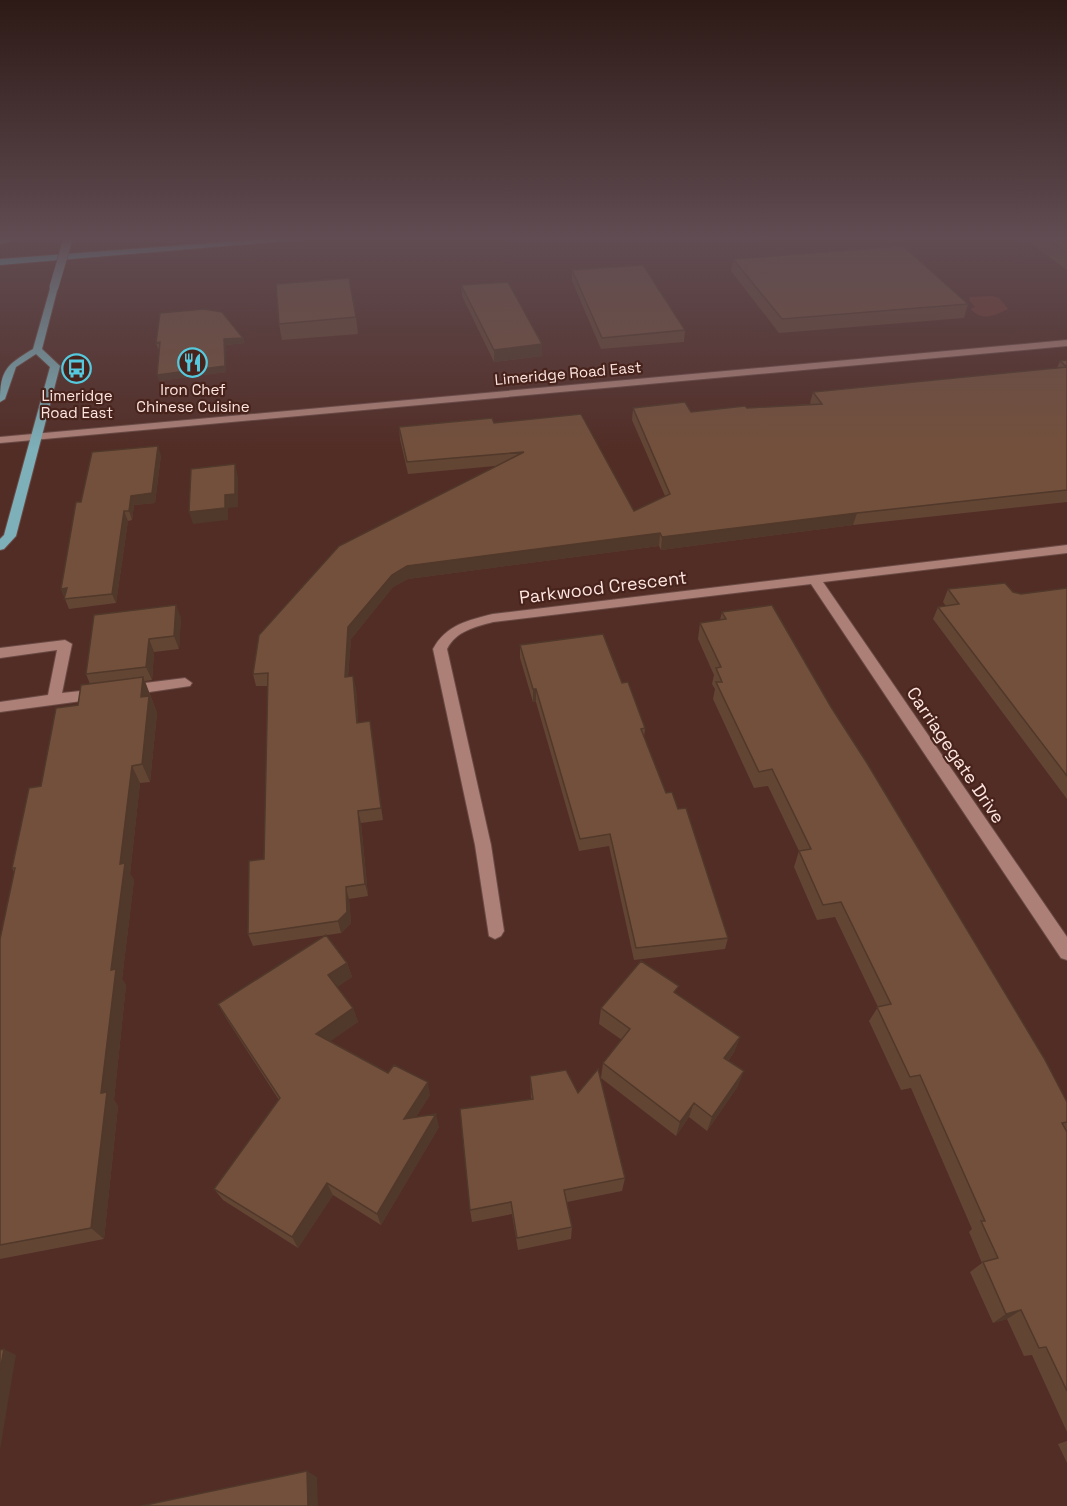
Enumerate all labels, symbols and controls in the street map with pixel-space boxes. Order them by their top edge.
restaurant icon: Iron Chef Chinese Cuisine [177,346,209,378]
bus stop icon: Limeridge Road East [61,352,93,384]
street label: Limeridge Road East [494,357,642,389]
place label: Iron Chef Chinese Cuisine [136,380,250,416]
place label: Limeridge Road East [41,386,113,422]
street label: Parkwood Crescent [518,565,688,609]
street label: Carriagegate Drive [902,682,1010,828]

